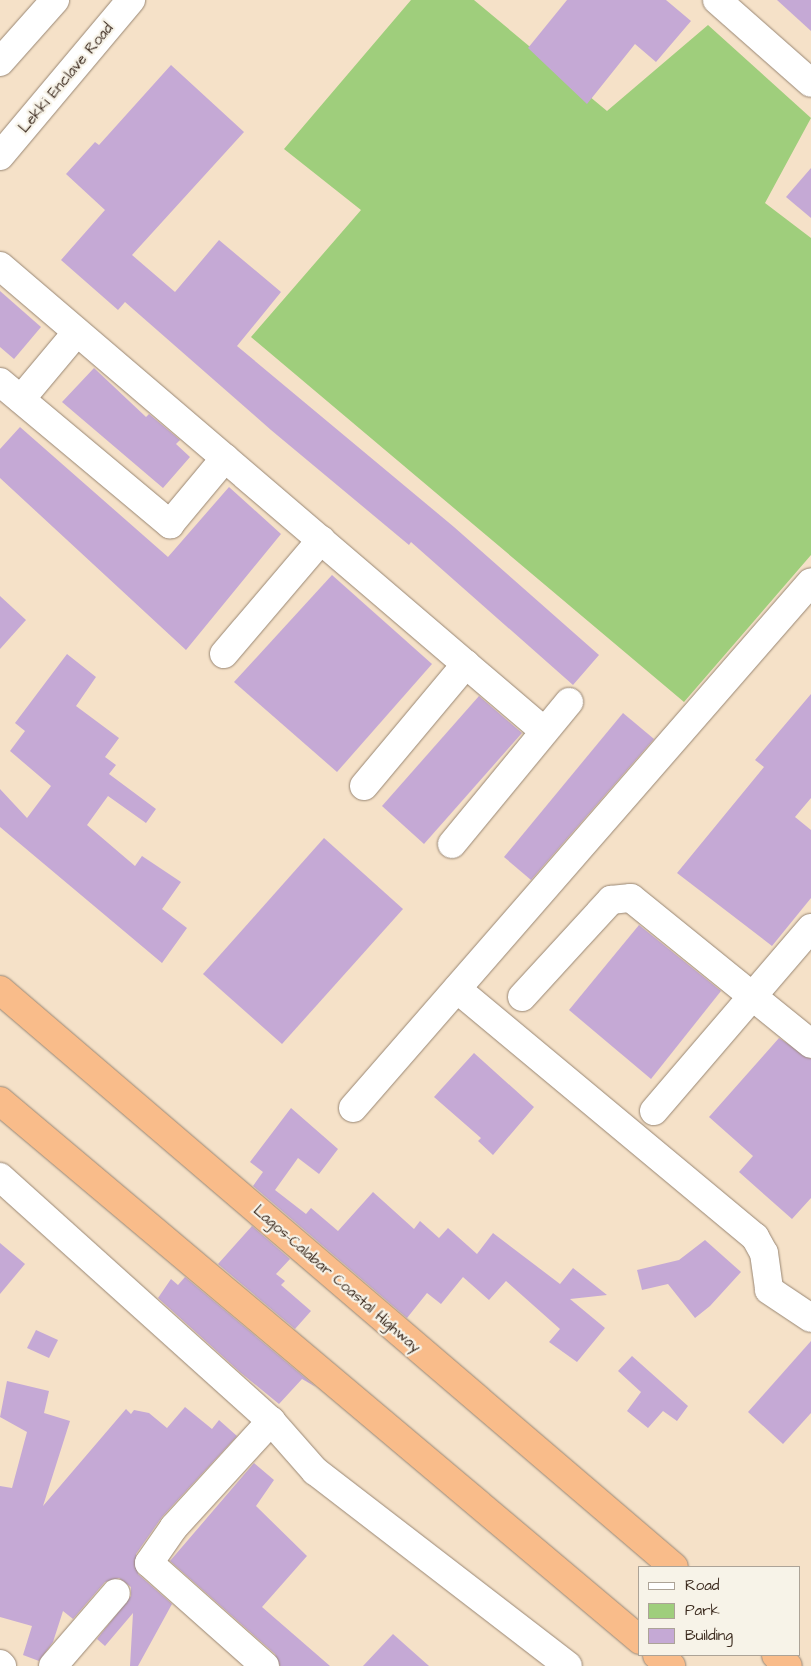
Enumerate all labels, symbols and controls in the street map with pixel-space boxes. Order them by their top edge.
street label: Lekki Enclave Road [15,20,117,136]
street label: Lagos-Calabar Coastal Highway [250,1201,424,1357]
legend [638,1566,801,1656]
text: Road [685,1575,719,1596]
text: Park [685,1600,720,1621]
text: Building [685,1625,733,1646]

